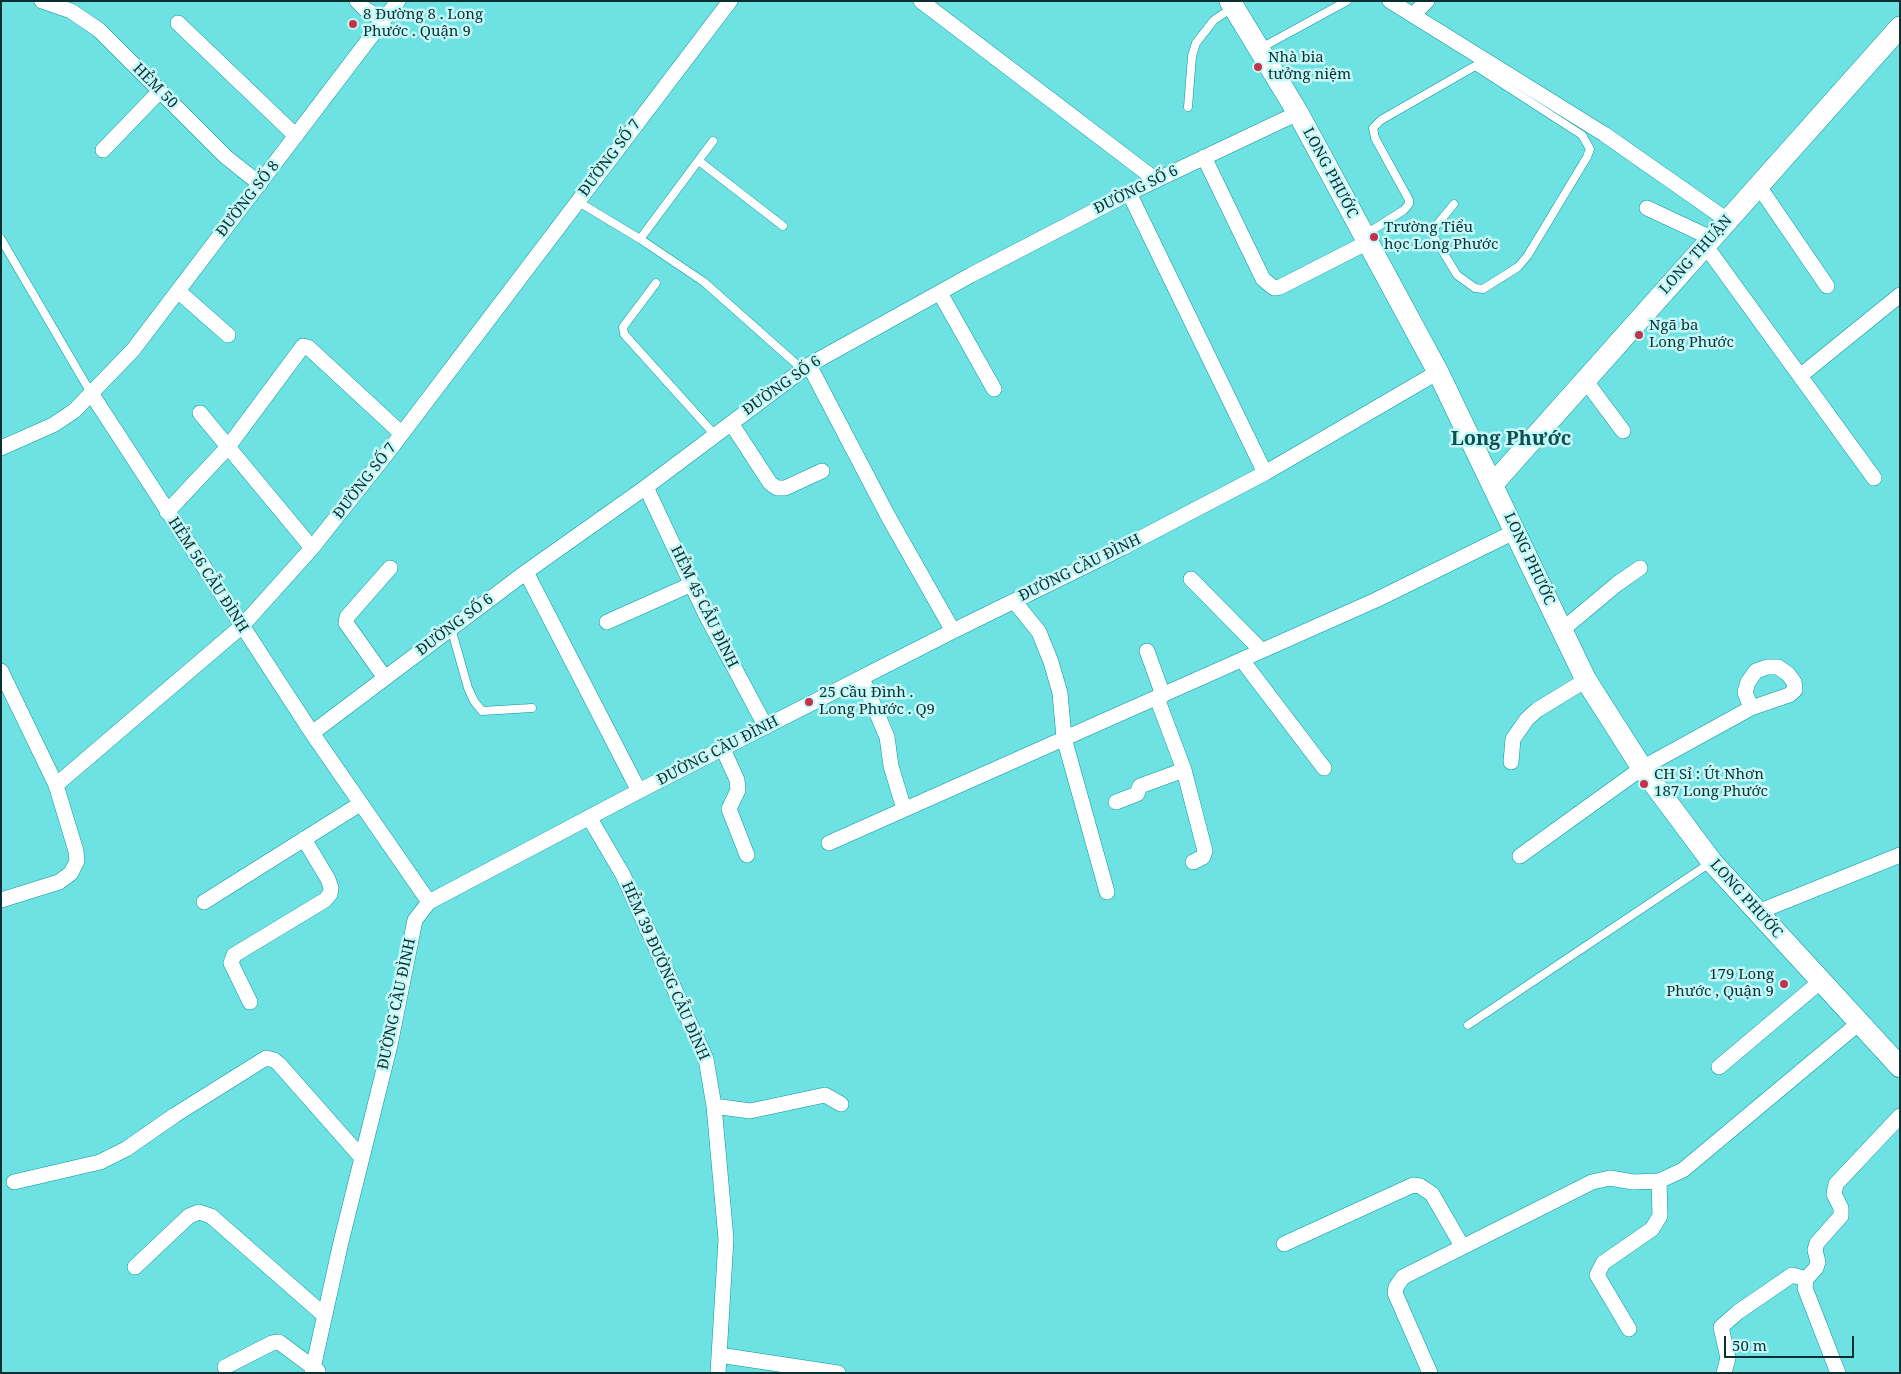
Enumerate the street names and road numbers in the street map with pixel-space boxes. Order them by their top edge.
street label: HẺM 50 [129,60,181,112]
street label: ĐƯỜNG SỐ 7 [575,116,645,200]
street label: LONG PHƯỚC [1299,125,1361,221]
street label: ĐƯỜNG SỐ 8 [213,157,283,241]
street label: ĐƯỜNG SỐ 6 [1091,162,1181,218]
street label: LONG THUẬN [1656,212,1736,298]
street label: ĐƯỜNG SỐ 6 [739,352,825,420]
street label: ĐƯỜNG SỐ 7 [330,439,400,523]
street label: LONG PHƯỚC [1500,510,1558,608]
street label: HẺM 56 CẪU ĐÌNH [164,514,252,636]
street label: ĐƯỜNG CẦU ĐÌNH [1016,531,1144,605]
street label: HẺM 45 CẪU ĐÌNH [667,543,741,671]
street label: ĐƯỜNG SỐ 6 [413,590,497,660]
street label: ĐƯỜNG CẦU ĐÌNH [654,713,782,789]
street label: LONG PHƯỚC [1706,856,1786,942]
street label: HẺM 39 ĐƯỜNG CẪU ĐÌNH [617,879,713,1063]
street label: ĐƯỜNG CẦU ĐÌNH [374,937,420,1071]

